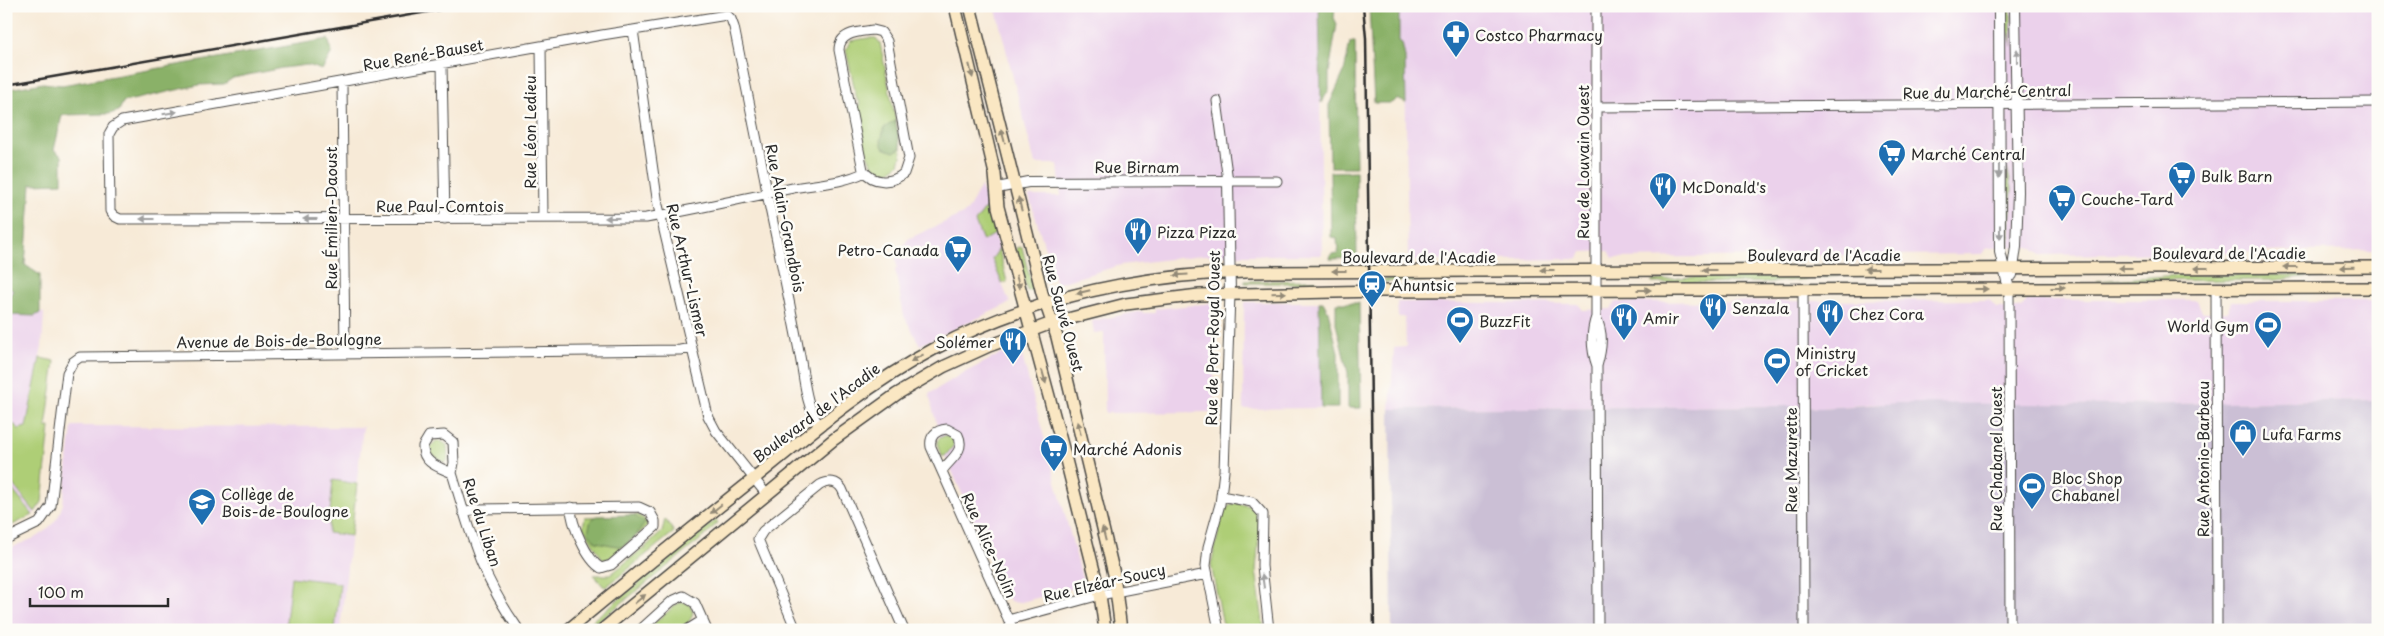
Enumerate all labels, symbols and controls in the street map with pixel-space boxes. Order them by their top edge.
pharmacy icon: Costco Pharmacy [1441,19,1471,58]
place label: Costco Pharmacy [1475,23,1603,46]
street label: Rue René-Bauset [361,32,485,76]
one-way arrow [2013,47,2021,63]
one-way arrow [967,64,975,79]
street label: Rue Léon Ledieu [518,75,541,189]
street label: Rue du Marché-Central [1902,78,2072,104]
street label: Rue de Louvain Ouest [1571,85,1594,239]
one-way arrow [162,109,178,117]
one-way arrow [998,129,1006,144]
supermarket icon: Marché Central [1877,138,1907,177]
street label: Rue Alain-Grandbois [760,142,812,294]
place label: Marché Central [1911,142,2025,165]
street label: Rue Émilien-Daoust [319,147,342,289]
street label: Rue Birnam [1094,155,1180,178]
supermarket icon: Bulk Barn [2167,160,2197,199]
one-way arrow [1995,164,2003,180]
place label: Bulk Barn [2201,164,2273,187]
restaurant icon: McDonald's [1648,171,1678,210]
place label: McDonald's [1682,175,1766,198]
supermarket icon: Couche-Tard [2047,183,2077,222]
place label: Couche-Tard [2081,187,2173,210]
street label: Rue Paul-Comtois [376,194,504,217]
one-way arrow [1015,196,1023,211]
street label: Rue Arthur-Lismer [661,201,715,339]
one-way arrow [604,214,620,222]
one-way arrow [139,215,155,223]
one-way arrow [301,215,317,223]
restaurant icon: Pizza Pizza [1123,216,1153,255]
place label: Pizza Pizza [1157,220,1237,243]
one-way arrow [1996,224,2004,240]
supermarket icon: Petro-Canada [943,234,973,273]
place label: Petro-Canada [837,238,940,261]
street label: Boulevard de l'Acadie [2152,241,2306,264]
street label: Boulevard de l'Acadie [1747,243,1901,266]
street label: Boulevard de l'Acadie [1342,245,1496,268]
street label: Rue de Port-Royal Ouest [1199,250,1225,426]
street label: Rue Sauvé Ouest [1037,252,1091,374]
one-way arrow [2282,263,2298,271]
one-way arrow [2339,263,2355,271]
one-way arrow [2117,264,2133,272]
one-way arrow [2193,264,2209,272]
one-way arrow [1863,265,1879,273]
one-way arrow [1539,266,1555,274]
one-way arrow [1701,266,1717,274]
one-way arrow [1331,267,1347,275]
station icon: Ahuntsic [1357,269,1387,308]
one-way arrow [1173,272,1189,280]
place label: Ahuntsic [1391,273,1454,296]
one-way arrow [1014,275,1022,290]
one-way arrow [2050,284,2066,292]
one-way arrow [1973,285,1989,293]
one-way arrow [1637,286,1653,294]
one-way arrow [1075,289,1090,297]
one-way arrow [1271,289,1287,297]
restaurant icon: Senzala [1698,292,1728,331]
place label: Senzala [1732,296,1790,319]
restaurant icon: Chez Cora [1815,298,1845,337]
restaurant icon: Amir [1609,302,1639,341]
place label: Chez Cora [1849,302,1925,325]
sports icon: BuzzFit [1445,305,1475,344]
place label: Amir [1643,306,1679,329]
place label: BuzzFit [1479,309,1531,332]
sports icon: World Gym [2253,310,2283,349]
place label: World Gym [2167,314,2249,337]
restaurant icon: Solémer [998,326,1028,365]
street label: Avenue de Bois-de-Boulogne [176,327,382,353]
place label: Solémer [936,330,994,353]
place label: Ministry of Cricket [1796,341,1868,381]
sports icon: Ministry of Cricket [1762,346,1792,385]
one-way arrow [910,354,924,362]
street label: Boulevard de l'Acadie [748,356,884,468]
one-way arrow [1040,370,1048,385]
street label: Rue Antonio-Barbeau [2191,381,2214,537]
street label: Rue Chabanel Ouest [1984,387,2007,531]
street label: Rue Mazurette [1779,407,1802,513]
shop icon: Lufa Farms [2228,418,2258,457]
one-way arrow [1075,420,1083,435]
place label: Lufa Farms [2262,422,2341,445]
supermarket icon: Marché Adonis [1039,433,1069,472]
place label: Marché Adonis [1073,437,1182,460]
place label: Bloc Shop Chabanel [2051,466,2122,506]
sports icon: Bloc Shop Chabanel [2017,471,2047,510]
street label: Rue du Liban [458,475,508,569]
place label: Collège de Bois-de-Boulogne [221,482,349,522]
school or university icon: Collège de Bois-de-Boulogne [187,487,217,526]
street label: Rue Alice-Nolin [957,489,1023,601]
one-way arrow [710,503,723,514]
one-way arrow [1100,526,1108,541]
street label: Rue Elzéar-Soucy [1041,557,1167,607]
one-way arrow [1259,573,1267,589]
scale bar [30,576,168,608]
text: 100 m [38,580,84,603]
one-way arrow [633,593,646,604]

